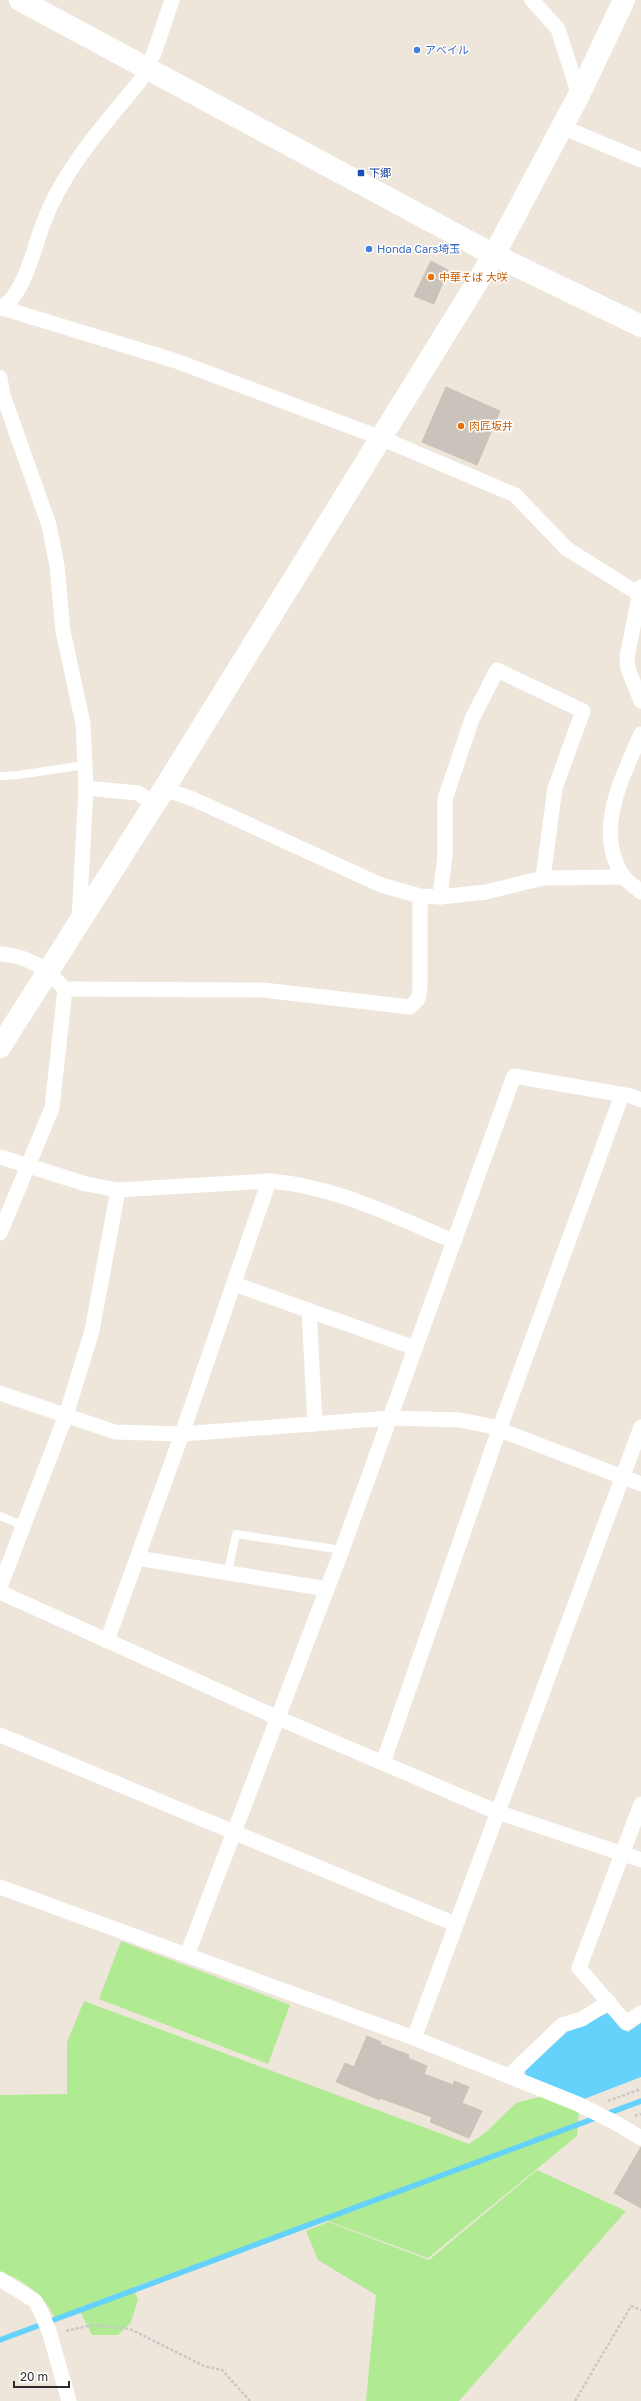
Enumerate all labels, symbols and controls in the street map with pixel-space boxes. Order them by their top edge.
place label: アベイル [425,43,469,56]
marker: アベイル [412,45,422,55]
place label: 下郷 [369,166,391,179]
marker: 下郷 [356,168,366,178]
place label: Honda Cars埼玉 [377,242,460,255]
marker: Honda Cars埼玉 [364,244,374,254]
place label: 中華そば 大咲 [439,270,508,283]
marker: 中華そば 大咲 [426,272,436,282]
place label: 肉匠坂井 [469,419,513,432]
marker: 肉匠坂井 [456,421,466,431]
scale bar [14,2363,69,2389]
text: 20 m [20,2369,48,2384]

